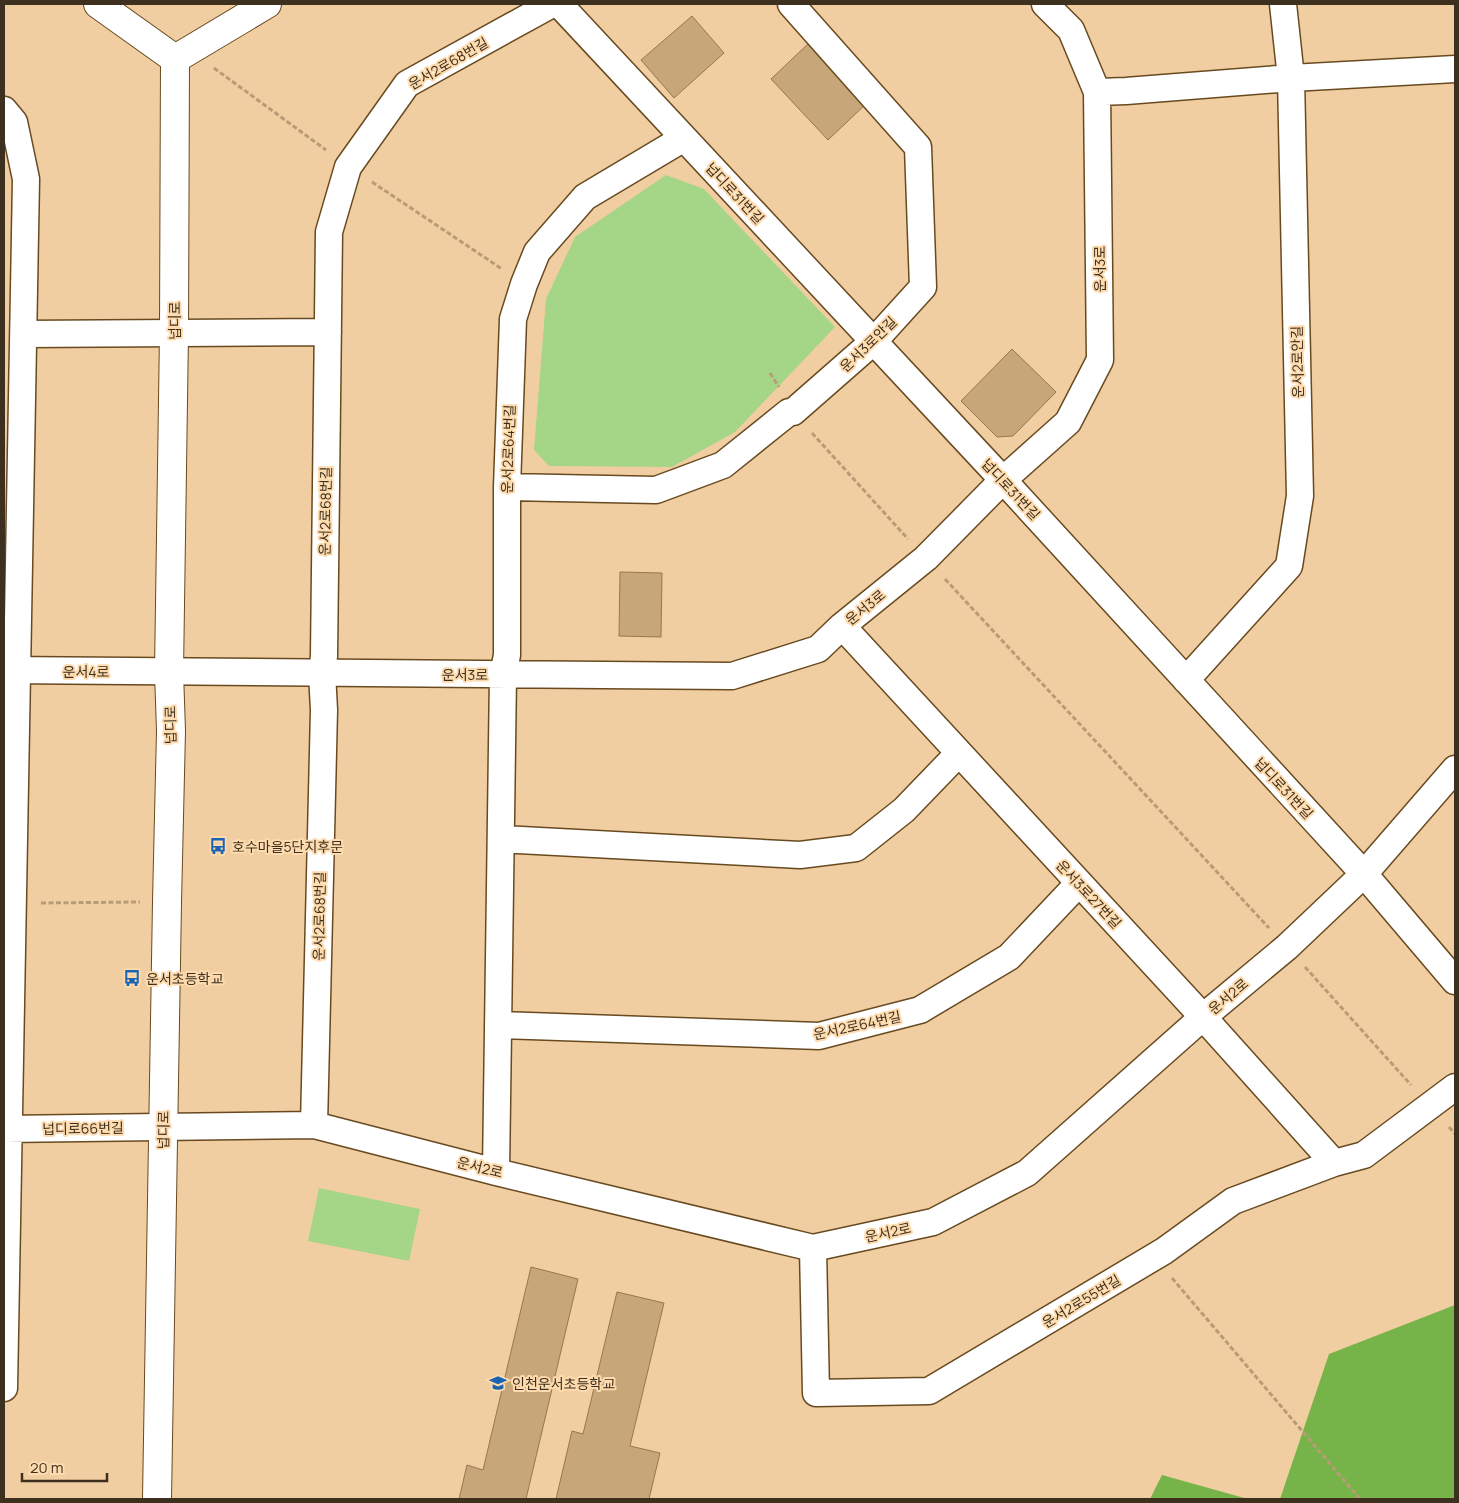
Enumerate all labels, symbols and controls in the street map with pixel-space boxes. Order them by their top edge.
street label: 운서2로68번길 [405,32,491,94]
street label: 넙디로31번길 [702,158,768,228]
street label: 운서3로 [1090,246,1109,292]
street label: 넙디로 [165,302,184,340]
street label: 운서3로안길 [835,312,901,376]
street label: 운서2로안길 [1287,326,1307,398]
street label: 운서2로64번길 [497,404,519,494]
street label: 넙디로31번길 [978,454,1044,524]
street label: 운서2로68번길 [315,466,335,556]
street label: 운서3로 [841,585,889,629]
street label: 운서4로 [63,662,110,681]
street label: 운서3로 [442,665,488,684]
street label: 넙디로 [160,705,180,744]
street label: 넙디로31번길 [1251,753,1317,823]
bus stop icon: 호수마을5단지후문 [208,836,228,856]
place label: 호수마을5단지후문 [232,837,343,856]
street label: 운서3로27번길 [1052,856,1126,932]
street label: 운서2로68번길 [309,871,329,961]
bus stop icon: 운서초등학교 [122,968,142,988]
place label: 운서초등학교 [146,969,223,988]
street label: 운서2로 [1204,974,1252,1018]
street label: 운서2로64번길 [811,1006,903,1044]
street label: 넙디로 [153,1110,173,1149]
street label: 넙디로66번길 [42,1118,124,1138]
street label: 운서2로 [455,1152,505,1182]
street label: 운서2로 [863,1218,913,1246]
street label: 운서2로55번길 [1038,1270,1124,1332]
school or university icon: 인천운서초등학교 [488,1373,508,1393]
place label: 인천운서초등학교 [512,1374,615,1393]
scale bar [22,1450,108,1482]
text: 20 m [30,1457,63,1478]

